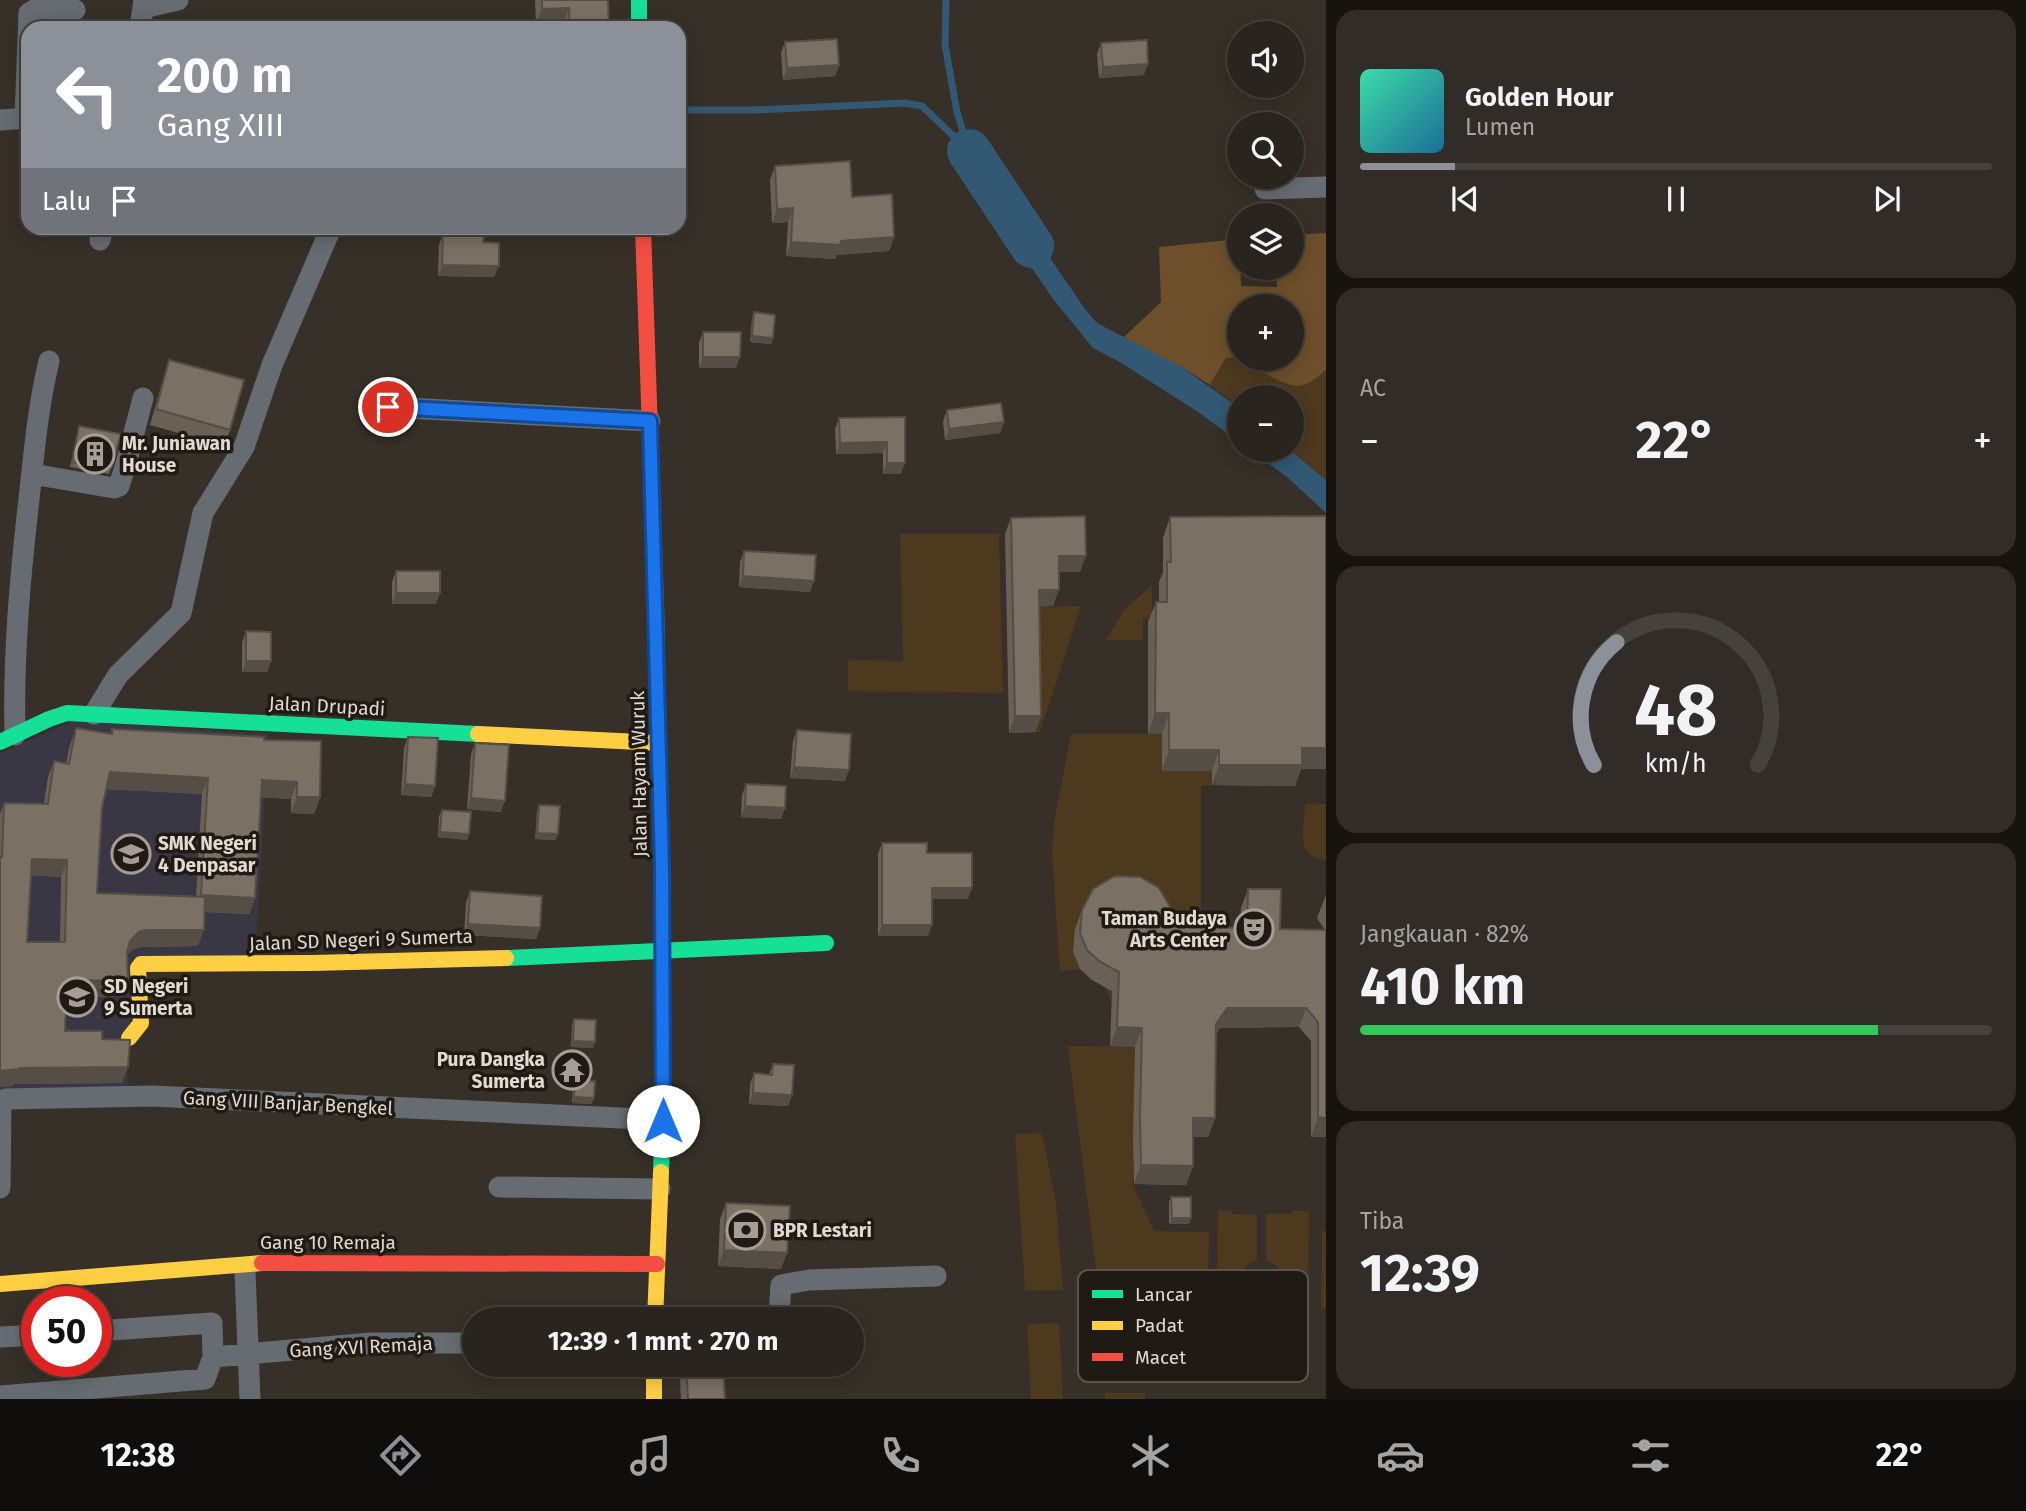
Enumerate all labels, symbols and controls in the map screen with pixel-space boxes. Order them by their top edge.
map controls [1227,21,1304,462]
button: sound [1227,21,1304,98]
text: 200 m [157,46,293,105]
icon: left [42,49,133,140]
text: Golden Hour [1465,82,1613,113]
text: Gang XIII [157,106,284,144]
button: search [1227,112,1304,189]
text: Lumen [1465,113,1535,141]
icon: previous [1446,180,1484,218]
icon: pause [1657,180,1695,218]
icon: next [1868,180,1906,218]
icon: arrive [105,182,143,220]
text: Lalu [42,186,91,217]
button: layers [1227,203,1304,280]
button: + [1227,294,1304,371]
text: AC [1360,374,1386,402]
pin [358,377,418,437]
button: − [1227,385,1304,462]
icon: arrive [369,388,407,426]
text: 22° [1636,409,1716,472]
text: − [1360,418,1379,464]
text: + [1973,418,1992,464]
place label: Mr. Juniawan House [122,432,231,477]
building icon: Mr. Juniawan House [74,433,116,475]
text: 48 [1634,668,1718,755]
street label: Jalan Hayam Wuruk [626,690,652,857]
street label: Jalan Drupadi [268,691,386,721]
text: km/h [1645,749,1707,779]
place label: SMK Negeri 4 Denpasar [158,832,257,877]
school or university icon: SMK Negeri 4 Denpasar [110,833,152,875]
place label: Taman Budaya Arts Center [1101,907,1227,952]
theatre icon: Taman Budaya Arts Center [1233,908,1275,950]
text: Jangkauan · 82% [1360,920,1529,948]
street label: Jalan SD Negeri 9 Sumerta [249,925,473,955]
text: 410 km [1360,955,1525,1018]
place label: SD Negeri 9 Sumerta [104,975,193,1020]
school or university icon: SD Negeri 9 Sumerta [56,976,98,1018]
place label: Pura Dangka Sumerta [437,1048,545,1093]
temple icon: Pura Dangka Sumerta [551,1049,593,1091]
position arrow [626,1084,700,1158]
street label: Gang VIII Banjar Bengkel [182,1086,394,1120]
text: Tiba [1360,1207,1404,1235]
bank icon: BPR Lestari [725,1209,767,1251]
place label: BPR Lestari [773,1219,872,1242]
street label: Gang 10 Remaja [260,1231,396,1254]
text: 12:39 [1360,1242,1480,1305]
legend [1078,1270,1308,1382]
text: Lancar [1135,1283,1193,1306]
speed limit sign: 50 [21,1286,112,1377]
text: Padat [1135,1314,1184,1337]
text: 12:39 · 1 mnt · 270 m [548,1326,778,1357]
street label: Gang XVI Remaja [289,1332,433,1362]
text: Macet [1135,1346,1186,1369]
icon: directions [376,1431,425,1480]
icon: music [626,1431,675,1480]
icon: phone [876,1431,925,1480]
icon: climate [1126,1431,1175,1480]
icon: car [1376,1431,1425,1480]
icon: filters [1626,1431,1675,1480]
text: 12:38 [100,1436,175,1474]
text: 22° [1876,1436,1926,1474]

